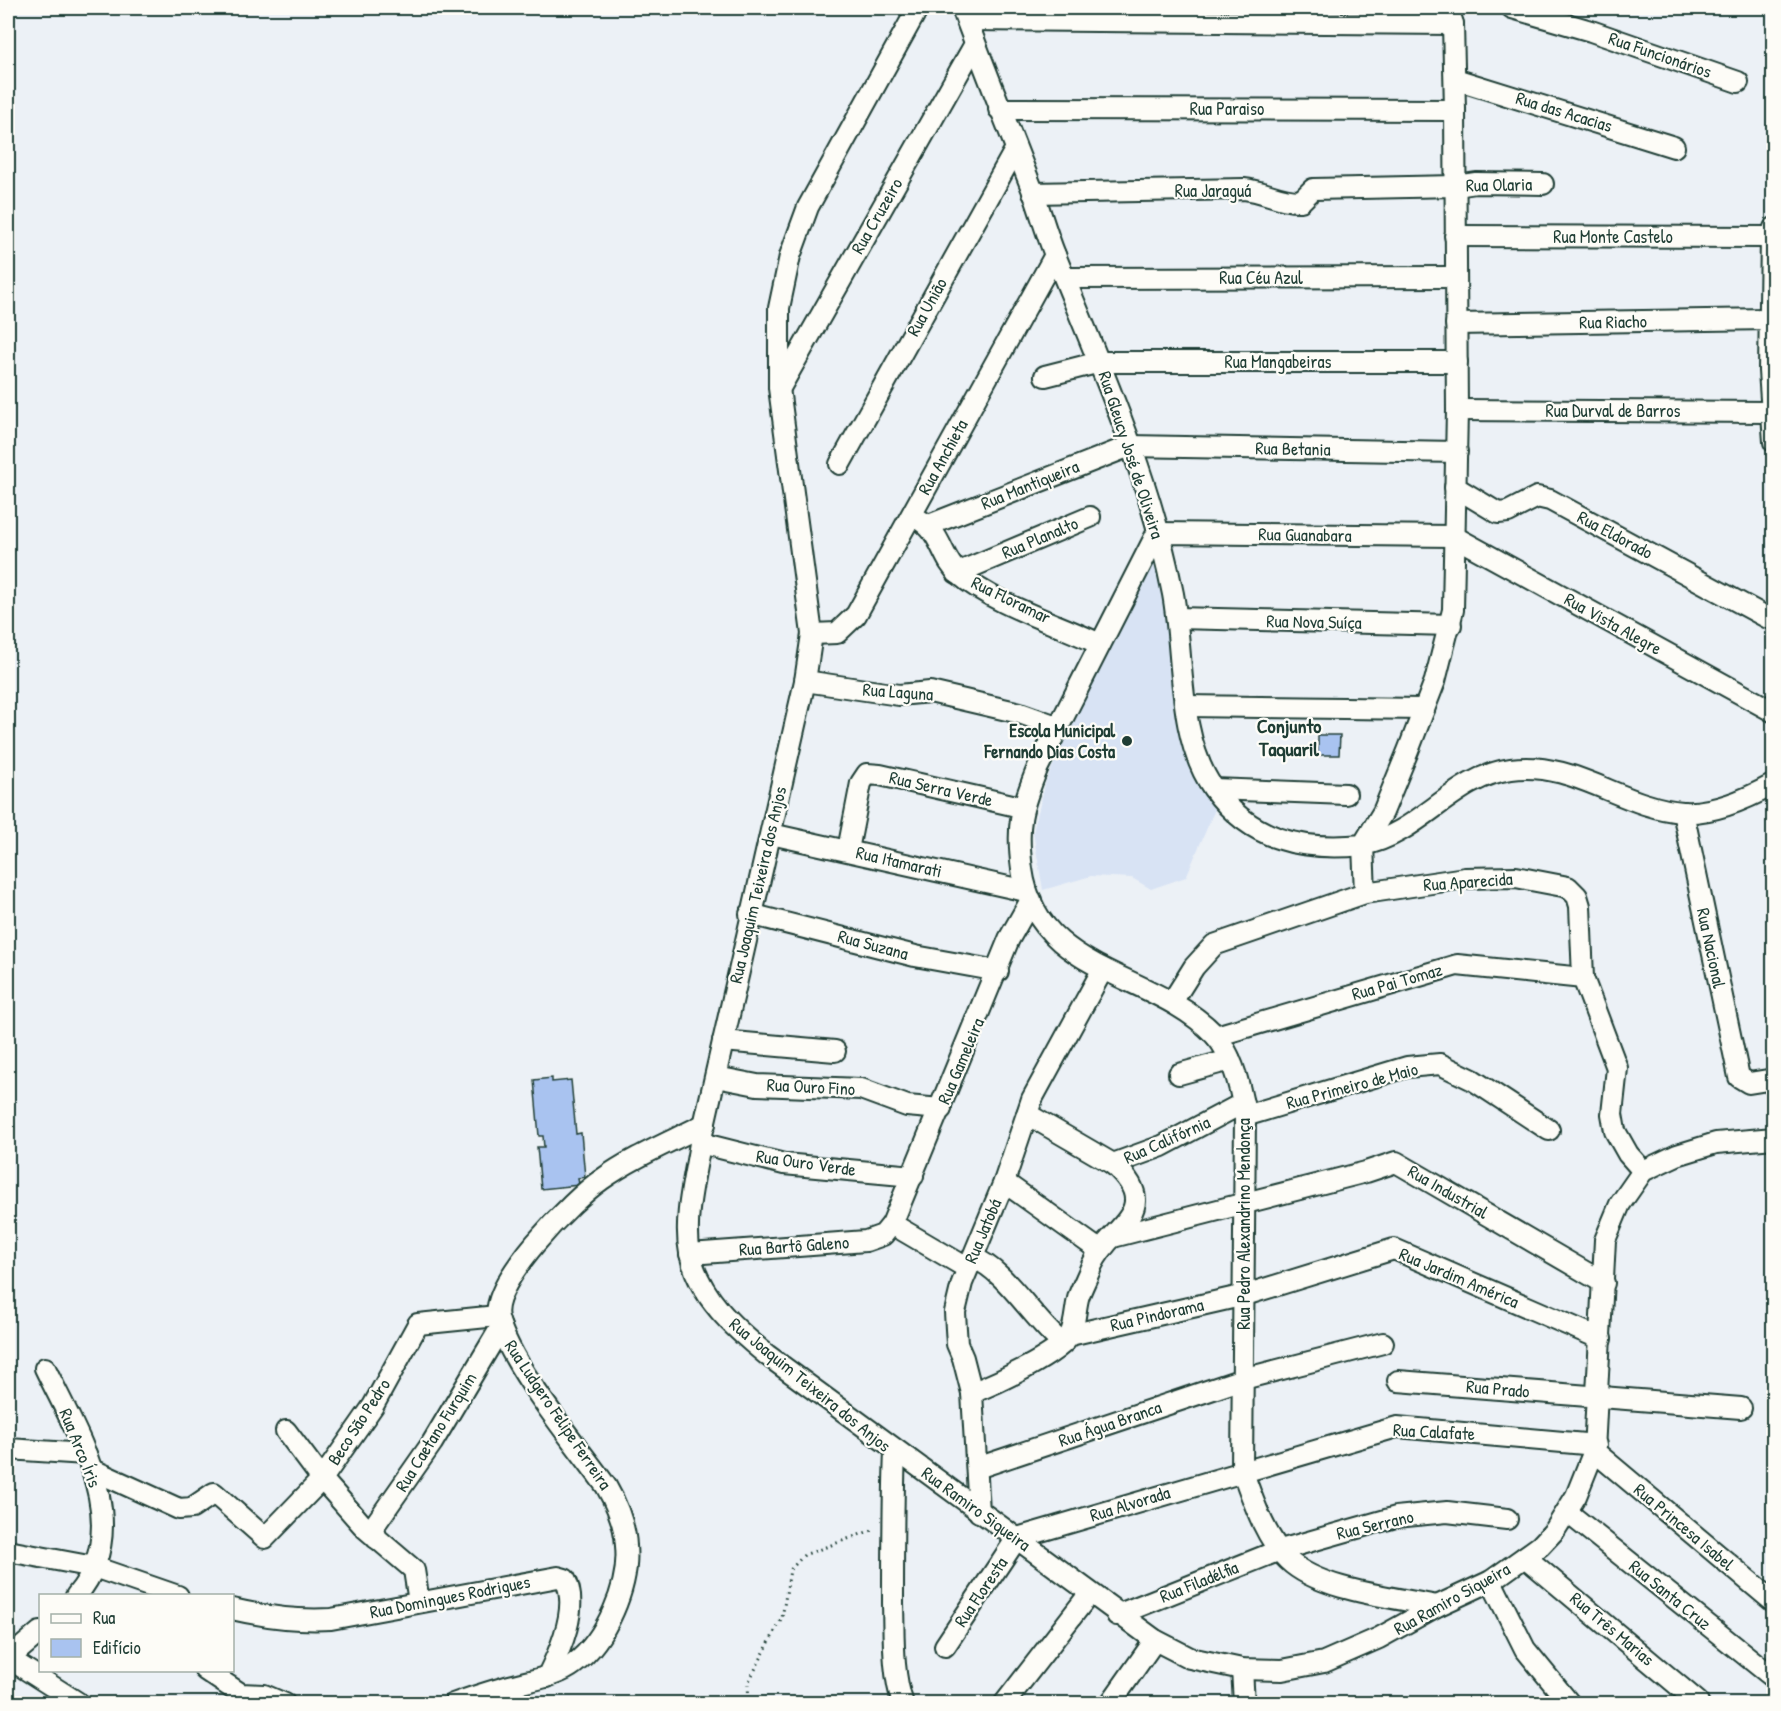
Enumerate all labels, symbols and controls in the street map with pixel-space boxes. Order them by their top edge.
street label: Rua Funcionários [1605,25,1715,84]
street label: Rua das Acacias [1513,85,1615,138]
street label: Rua Paraiso [1190,96,1264,121]
street label: Rua Olaria [1466,171,1532,198]
street label: Rua Cruzeiro [845,173,908,258]
street label: Rua Jaraguá [1175,178,1251,203]
street label: Rua Monte Castelo [1553,224,1673,249]
street label: Rua Céu Azul [1219,265,1303,290]
street label: Rua União [900,273,953,340]
street label: Rua Riacho [1579,308,1647,335]
street label: Rua Mangabeiras [1224,349,1332,374]
street label: Rua Gleucy José de Oliveira [1093,368,1170,542]
street label: Rua Durval de Barros [1546,398,1681,423]
street label: Rua Anchieta [912,415,973,499]
street label: Rua Betania [1255,435,1331,462]
street label: Rua Mantiqueira [977,454,1082,515]
street label: Rua Eldorado [1573,504,1657,565]
street label: Rua Planalto [998,510,1082,565]
street label: Rua Guanabara [1258,521,1352,548]
street label: Rua Floramar [967,570,1055,630]
street label: Rua Vista Alegre [1560,586,1666,661]
street label: Rua Nova Suíça [1266,608,1362,635]
street label: Rua Laguna [862,677,934,706]
district label: Conjunto Taquaril [1257,712,1321,763]
place label: Escola Municipal Fernando Dias Costa [983,718,1116,764]
marker: Escola Municipal Fernando Dias Costa [1120,734,1134,748]
street label: Rua Serra Verde [887,764,995,813]
street label: Rua Joaquim Teixeira dos Anjos [723,784,792,986]
street label: Rua Itamarati [854,839,945,884]
street label: Rua Aparecida [1423,866,1513,897]
street label: Rua Nacional [1691,905,1732,991]
street label: Rua Suzana [835,923,911,966]
street label: Rua Pai Tomaz [1349,957,1445,1006]
street label: Rua Gameleira [931,1014,990,1108]
street label: Rua Primeiro de Maio [1283,1056,1420,1115]
street label: Rua Ouro Fino [766,1072,856,1101]
street label: Rua Califórnia [1120,1109,1214,1170]
street label: Rua Pedro Alexandrino Mendonça [1231,1118,1256,1330]
street label: Rua Ouro Verde [755,1143,858,1182]
street label: Rua Industrial [1403,1158,1493,1225]
street label: Rua Jatobá [958,1195,1007,1267]
street label: Rua Bartô Galeno [738,1229,850,1262]
street label: Rua Jardim América [1395,1241,1523,1314]
street label: Rua Pindorama [1108,1292,1206,1337]
street label: Rua Joaquim Teixeira dos Anjos [724,1312,896,1458]
street label: Rua Ludgero Felipe Ferreira [499,1335,618,1495]
street label: Rua Caetano Furquim [389,1367,482,1496]
street label: Rua Prado [1465,1373,1531,1404]
street label: Beco São Pedro [321,1374,396,1470]
street label: Rua Água Branca [1055,1394,1165,1453]
street label: Rua Arco Íris [53,1405,108,1491]
street label: Rua Calafate [1392,1417,1476,1446]
street label: Rua Ramiro Siqueira [917,1460,1036,1557]
street label: Rua Princesa Isabel [1629,1477,1740,1576]
street label: Rua Alvorada [1087,1479,1173,1528]
street label: Rua Serrano [1334,1504,1416,1546]
street label: Rua Floresta [948,1552,1013,1632]
street label: Rua Santa Cruz [1624,1554,1717,1636]
street label: Rua Filadélfia [1156,1555,1242,1609]
street label: Rua Ramiro Siqueira [1389,1556,1514,1641]
street label: Rua Domingues Rodrigues [368,1569,532,1624]
street label: Rua Três Marias [1565,1586,1660,1671]
legend [39,1594,234,1672]
text: Rua [93,1605,115,1630]
text: Edifício [93,1635,141,1660]

